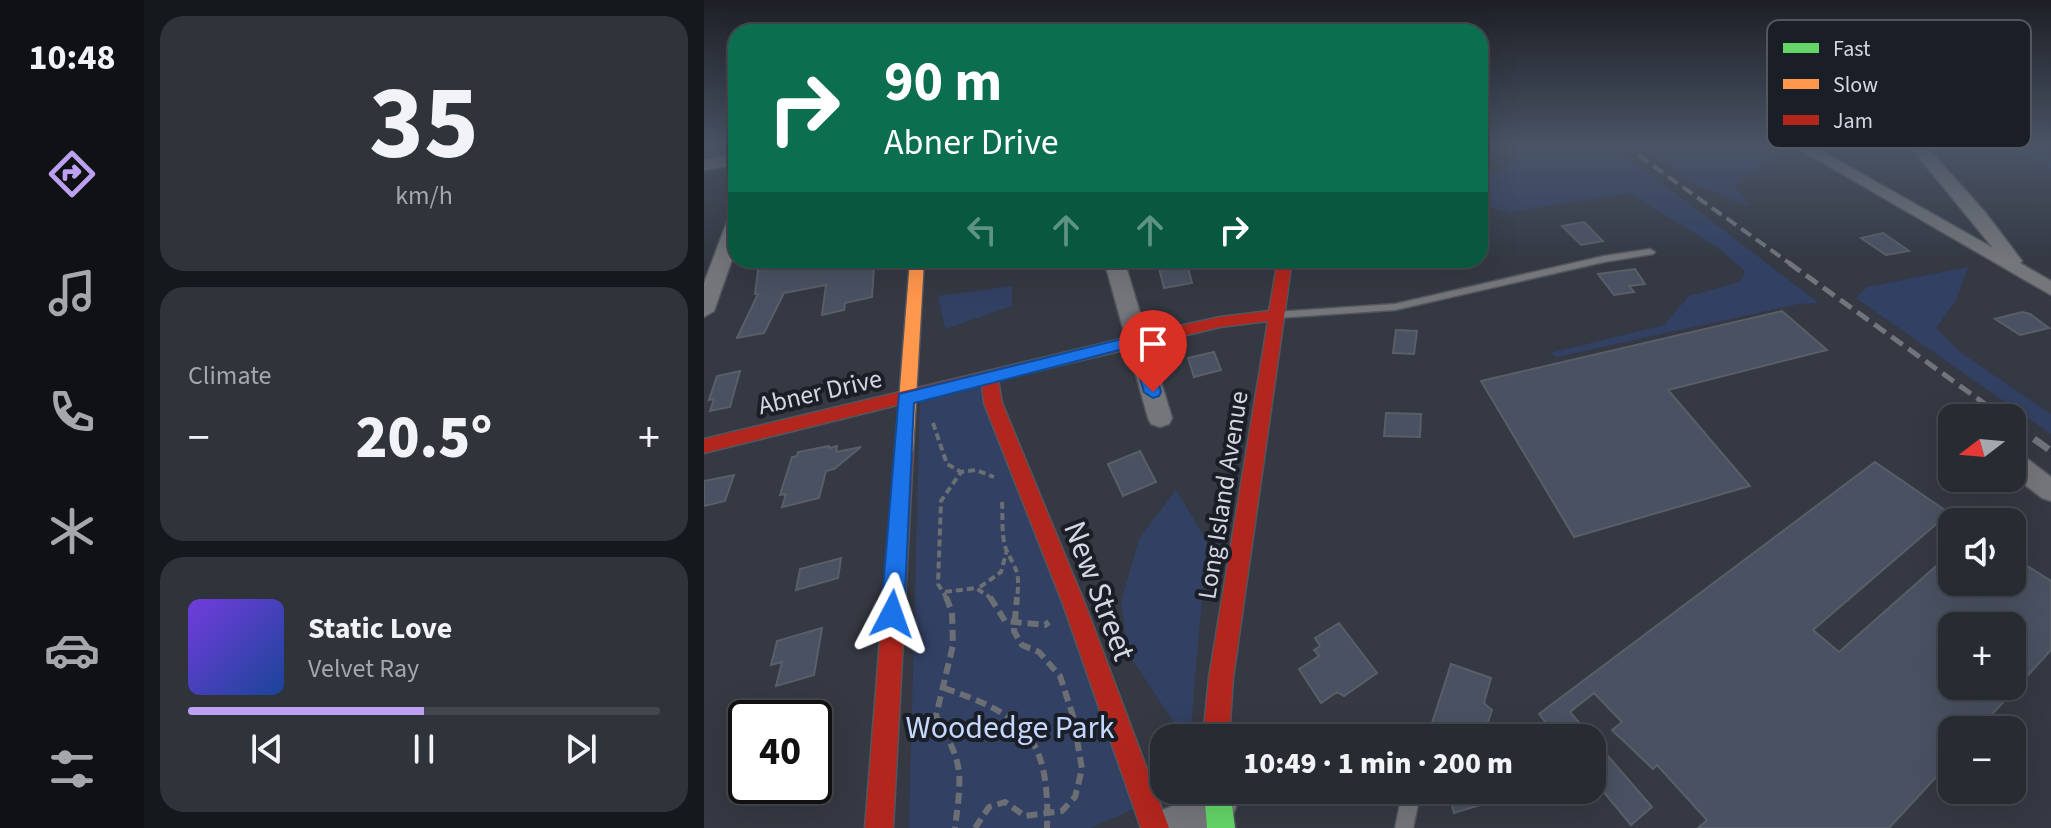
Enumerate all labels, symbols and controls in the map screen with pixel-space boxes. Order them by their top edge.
legend [1767,20,2031,148]
text: 10:48 [29,32,115,83]
text: Fast [1833,33,1871,65]
text: 90 m [884,43,1002,122]
text: 35 [369,51,479,199]
icon: right [752,56,856,160]
text: Slow [1833,69,1878,101]
text: Jam [1833,105,1873,137]
text: Abner Drive [884,117,1059,168]
icon: directions [44,146,100,202]
text: km/h [395,177,453,214]
icon: left [960,208,1004,252]
icon: ahead [1044,208,1088,252]
icon: ahead [1128,208,1172,252]
icon: right [1212,208,1256,252]
icon: music [44,265,100,321]
pin [1119,310,1187,392]
icon: arrive [1131,322,1175,366]
text: Climate [188,357,272,394]
street label: Abner Drive [754,360,886,424]
icon: phone [44,384,100,440]
street label: Long Island Avenue [1188,388,1258,602]
text: 20.5° [356,396,492,481]
north arrow [1938,404,2026,492]
map controls [1938,404,2026,804]
text: − [188,407,210,470]
text: + [638,407,660,470]
icon: climate [44,503,100,559]
button: sound [1938,508,2026,596]
street label: New Street [1051,514,1147,668]
position arrow [850,572,934,656]
text: Static Love [308,607,452,650]
button: + [1938,612,2026,700]
icon: car [44,622,100,678]
text: Velvet Ray [308,650,419,687]
speed limit sign: 40 [728,700,832,804]
park label: Woodedge Park [905,705,1115,751]
button: − [1938,716,2026,804]
icon: previous [245,727,289,771]
icon: pause [402,727,446,771]
icon: next [559,727,603,771]
icon: filters [44,741,100,797]
text: 10:49 · 1 min · 200 m [1243,742,1513,785]

